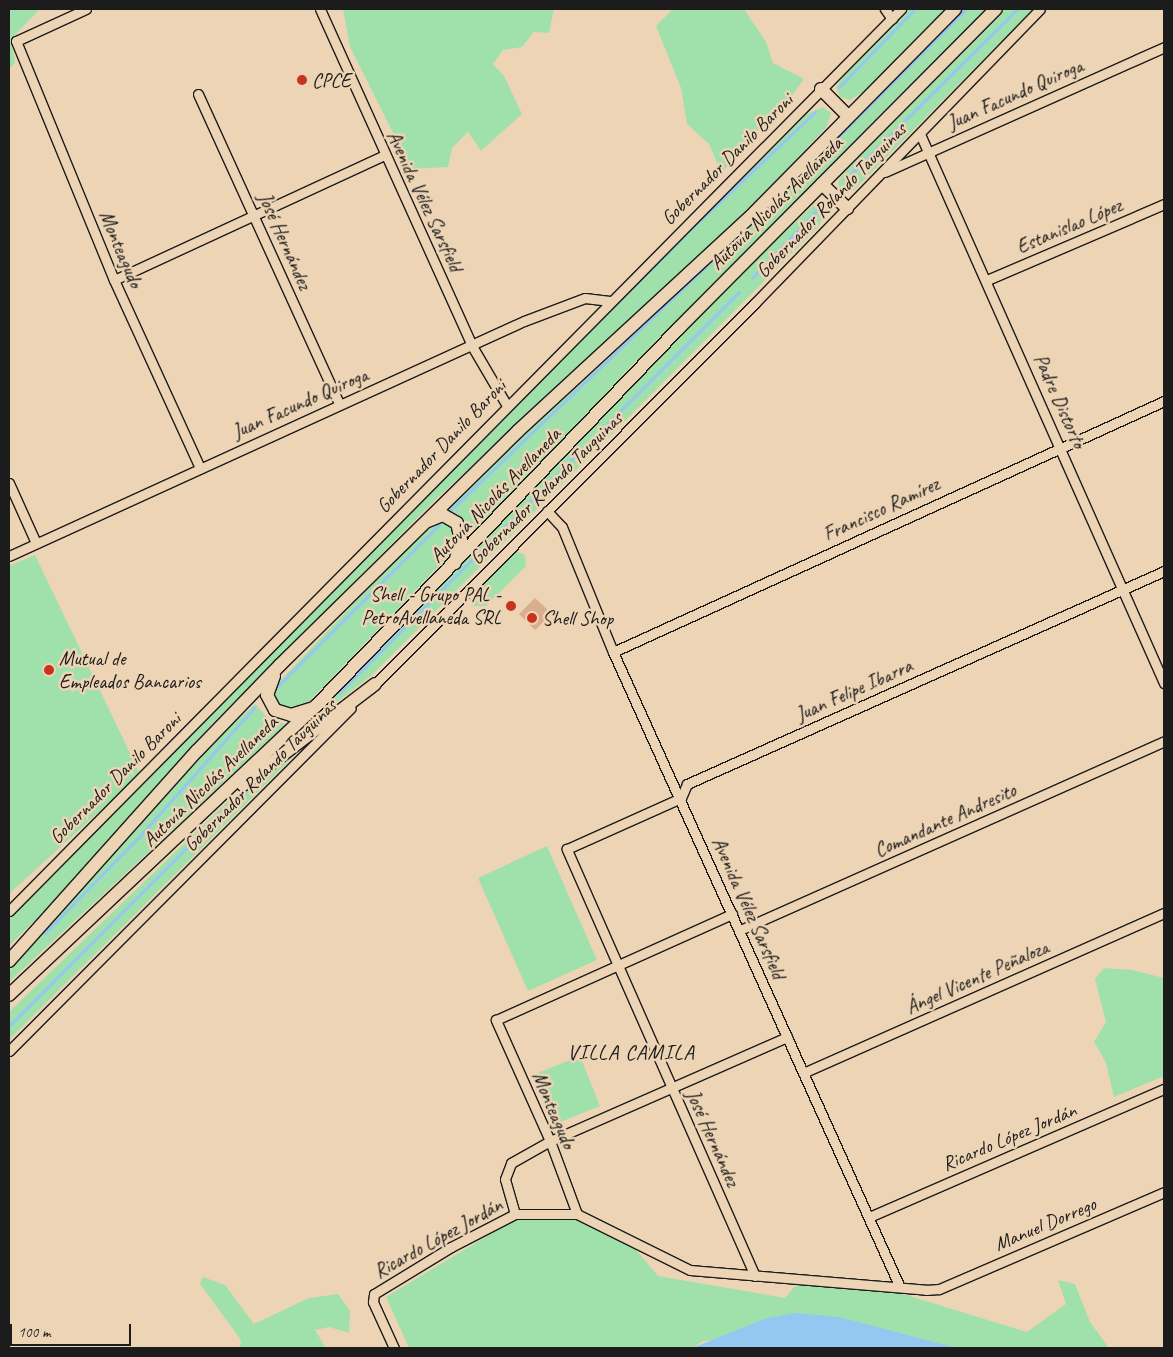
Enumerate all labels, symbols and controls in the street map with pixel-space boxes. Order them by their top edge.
street label: Juan Facundo Quiroga [943,53,1087,135]
place label: CPCE [312,68,351,92]
marker: CPCE [296,74,308,86]
street label: Gobernador Danilo Baroni [656,88,798,230]
street label: Gobernador Rolando Tauguinas [751,117,911,283]
street label: Avenida Vélez Sarsfield [382,126,468,276]
street label: Autovía Nicolás Avellaneda [704,131,848,275]
street label: José Hernández [253,189,317,293]
street label: Estanislao López [1013,193,1125,259]
street label: Monteagudo [94,207,148,291]
street label: Padre Distorto [1029,350,1091,452]
street label: Juan Facundo Quiroga [228,362,372,444]
street label: Gobernador Danilo Baroni [371,374,511,518]
street label: Gobernador Rolando Tauguinas [464,406,628,570]
street label: Autovía Nicolás Avellaneda [424,422,566,568]
street label: Francisco Ramírez [819,472,943,546]
place label: Shell - Grupo PAL - PetroAvellaneda SRL [361,582,501,629]
marker: Shell - Grupo PAL - PetroAvellaneda SRL [505,600,517,612]
place label: Shell Shop [542,606,614,630]
marker: Shell Shop [526,612,538,624]
place label: Mutual de Empleados Bancarios [59,646,201,693]
street label: Juan Felipe Ibarra [792,654,916,726]
marker: Mutual de Empleados Bancarios [43,664,55,676]
street label: Gobernador Rolando Tauguinas [178,693,342,857]
street label: Gobernador Danilo Baroni [44,707,186,849]
street label: Autovía Nicolás Avellaneda [137,710,283,852]
street label: Comandante Andresito [871,778,1019,862]
street label: Avenida Vélez Sarsfield [707,833,791,983]
street label: Ángel Vicente Peñaloza [902,935,1052,1019]
district label: VILLA CAMILA [567,1039,695,1065]
street label: Monteagudo [527,1068,581,1152]
street label: José Hernández [681,1086,745,1190]
street label: Ricardo López Jordán [938,1098,1080,1176]
street label: Manuel Dorrego [991,1192,1099,1256]
street label: Ricardo López Jordán [370,1193,506,1283]
scale bar [12,1314,134,1346]
text: 100 m [18,1323,50,1342]

